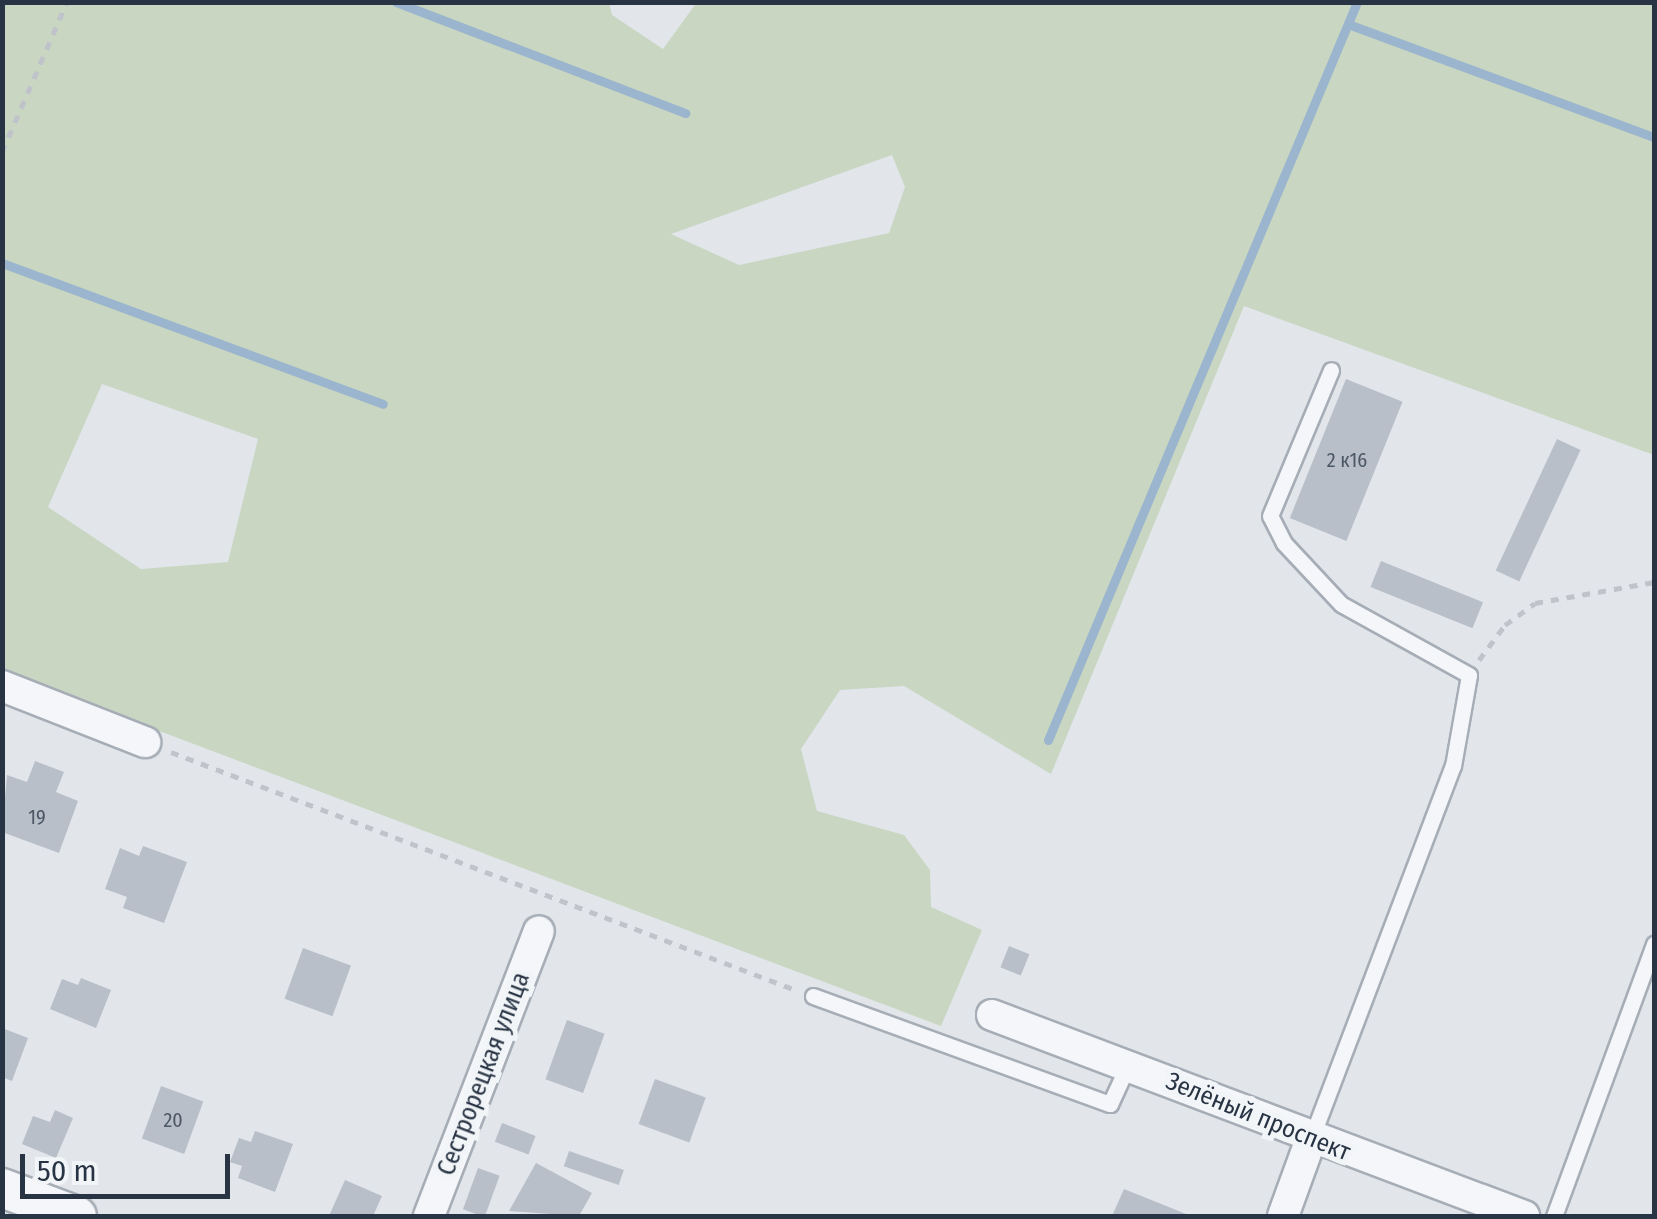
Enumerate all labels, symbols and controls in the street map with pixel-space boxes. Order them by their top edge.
house number: 2 к16 [1327,448,1367,472]
house number: 19 [28,805,46,829]
street label: Сестрорецкая улица [431,968,537,1180]
street label: Зелёный проспект [1161,1066,1355,1168]
house number: 20 [163,1108,183,1132]
scale bar [25,1134,235,1196]
text: 50 m [37,1153,97,1189]

